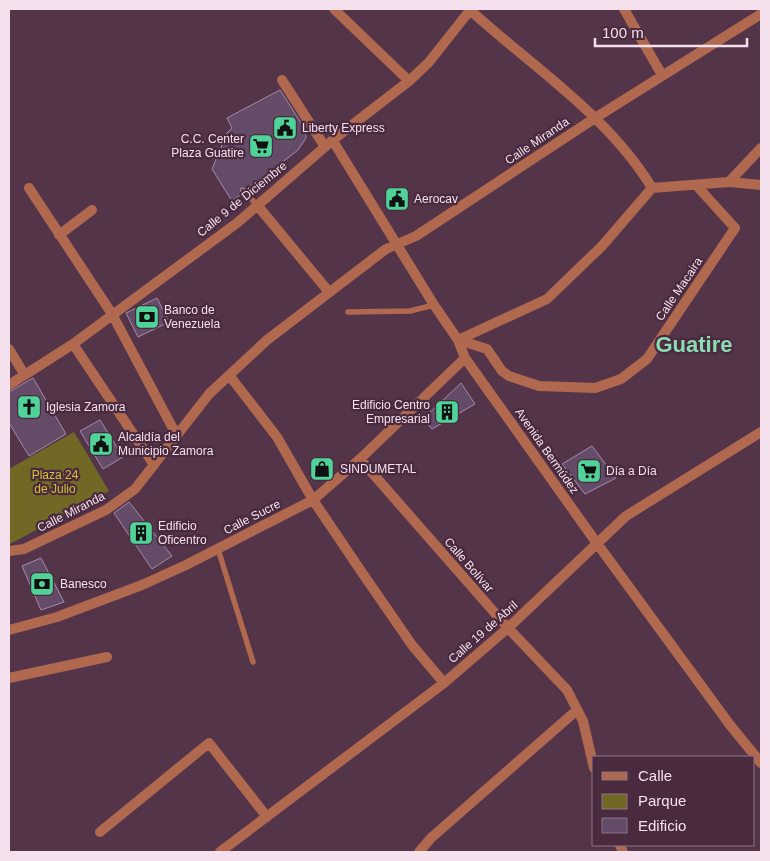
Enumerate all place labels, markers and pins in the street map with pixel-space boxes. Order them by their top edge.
public building icon: Liberty Express [272,115,298,141]
place label: Liberty Express [302,121,385,135]
place label: C.C. Center Plaza Guatire [171,132,244,160]
supermarket icon: C.C. Center Plaza Guatire [248,133,274,159]
public building icon: Aerocav [384,186,410,212]
place label: Aerocav [414,192,458,206]
place label: Banco de Venezuela [164,303,220,331]
bank icon: Banco de Venezuela [134,304,160,330]
church icon: Iglesia Zamora [16,394,42,420]
place label: Edificio Centro Empresarial [352,398,430,426]
building icon: Edificio Centro Empresarial [434,399,460,425]
place label: Iglesia Zamora [46,400,126,414]
place label: Alcaldía del Municipio Zamora [118,430,214,458]
public building icon: Alcaldía del Municipio Zamora [88,431,114,457]
shop icon: SINDUMETAL [309,456,335,482]
supermarket icon: Día a Día [576,458,602,484]
place label: SINDUMETAL [340,462,417,476]
place label: Día a Día [606,464,657,478]
place label: Edificio Oficentro [158,519,207,547]
building icon: Edificio Oficentro [128,520,154,546]
bank icon: Banesco [29,571,55,597]
place label: Banesco [60,577,107,591]

